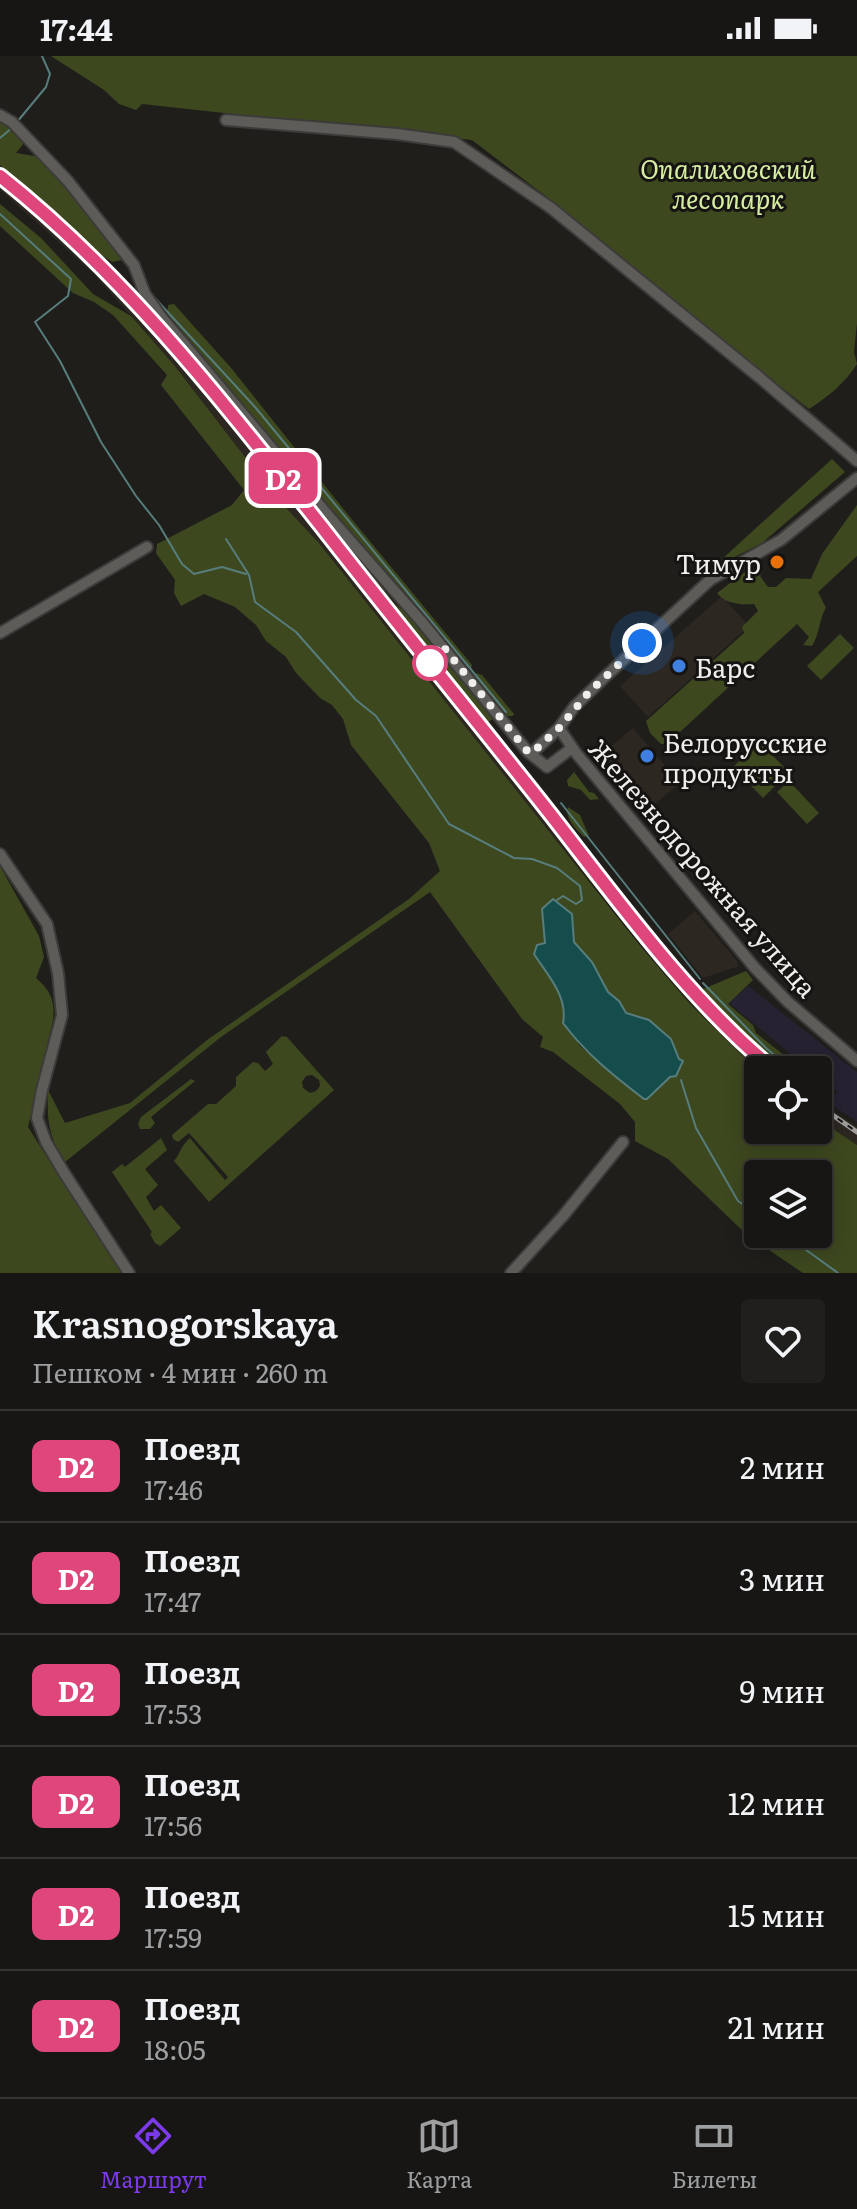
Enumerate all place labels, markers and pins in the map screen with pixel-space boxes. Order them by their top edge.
place label: Тимур [676,543,761,582]
marker: Тимур [768,553,786,571]
unlabelled marker [413,646,447,680]
place label: Барс [695,647,755,686]
marker: Барс [670,657,688,675]
place label: Белорусские продукты [663,722,827,791]
marker: Белорусские продукты [638,747,656,765]

